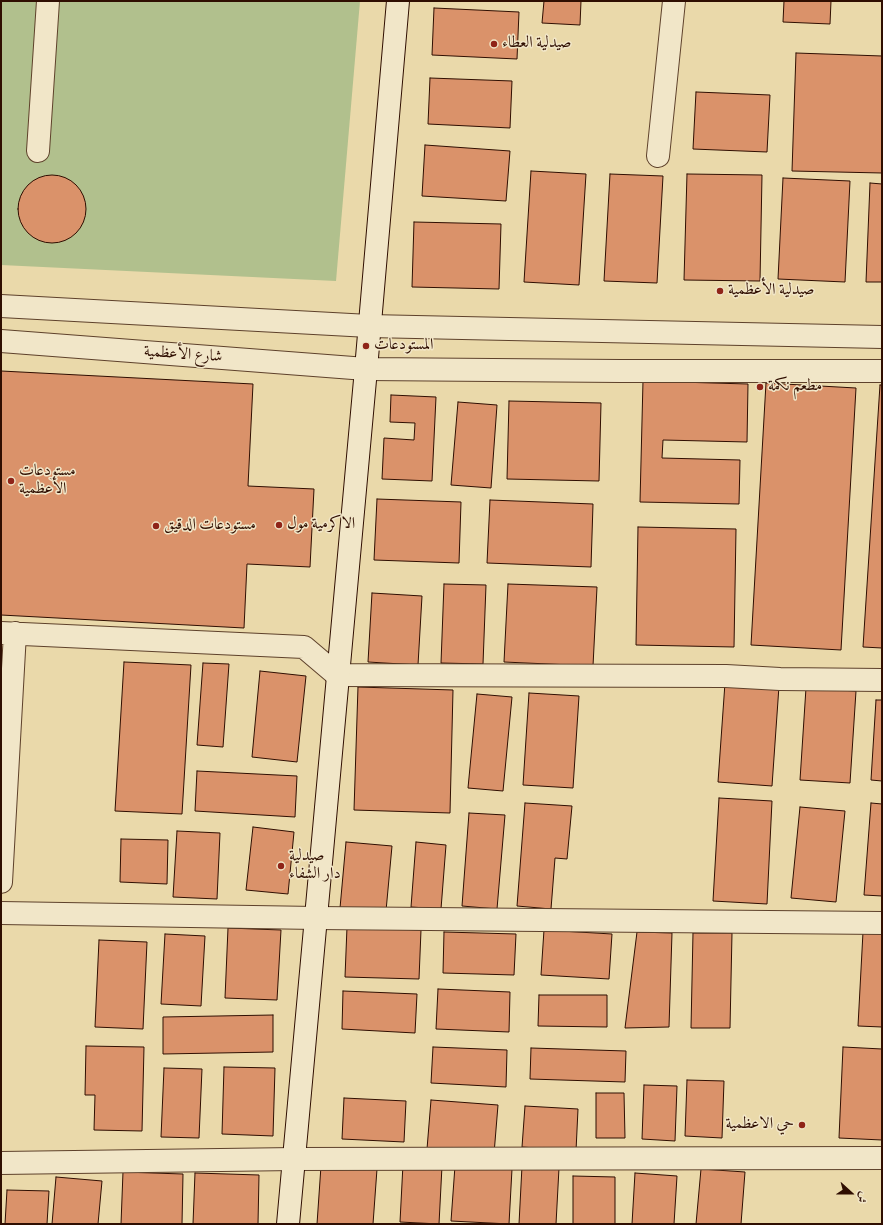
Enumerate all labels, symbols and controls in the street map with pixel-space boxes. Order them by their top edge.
place label: صيدلية العطاء [502,34,572,54]
marker: صيدلية العطاء [489,39,499,49]
place label: صيدلية الأعظمية [728,281,814,301]
marker: صيدلية الأعظمية [715,286,725,296]
place label: المستودعات [374,336,434,356]
marker: المستودعات [361,341,371,351]
street label: شارع الأعظمية [143,343,223,367]
place label: مطعم نكمة [768,377,822,397]
marker: مطعم نكمة [755,382,765,392]
place label: مستودعات الأعظمية [19,462,76,500]
marker: مستودعات الأعظمية [6,476,16,486]
place label: الاكرمية مول [287,515,355,535]
place label: مستودعات الدقيق [164,516,256,536]
marker: الاكرمية مول [274,520,284,530]
marker: مستودعات الدقيق [151,521,161,531]
place label: صيدلية دار الشفاء [289,847,341,885]
marker: صيدلية دار الشفاء [276,861,286,871]
place label: حي الاعظمية [726,1115,794,1135]
marker: حي الاعظمية [797,1120,807,1130]
north arrow [831,1173,871,1213]
text: ش [854,1190,871,1205]

